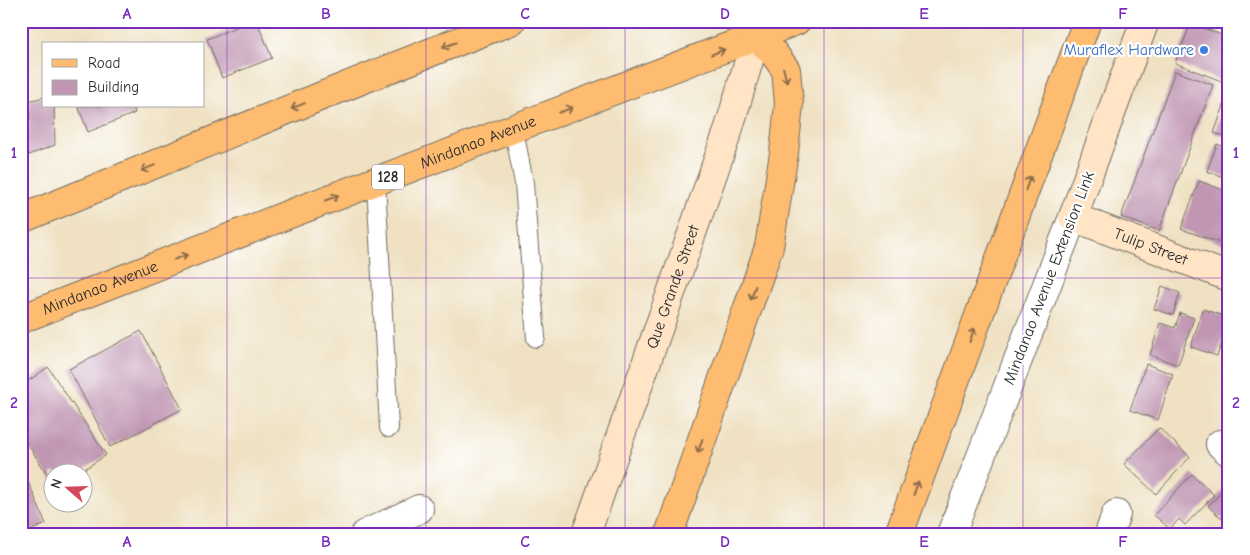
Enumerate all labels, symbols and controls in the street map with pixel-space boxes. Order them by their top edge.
text: A [123,5,132,23]
text: B [321,5,331,23]
text: C [520,5,530,23]
text: D [720,5,730,23]
text: E [919,5,929,23]
text: F [1118,5,1128,23]
one-way arrow [441,41,457,50]
place label: Muraflex Hardware [1063,41,1194,59]
legend [42,42,205,108]
marker: Muraflex Hardware [1198,44,1210,56]
one-way arrow [710,47,725,56]
text: Road [88,54,120,72]
one-way arrow [781,67,790,83]
text: Building [88,78,139,96]
one-way arrow [291,102,306,111]
one-way arrow [558,105,573,114]
street label: Mindanao Avenue [418,112,538,172]
text: 1 [11,144,17,162]
text: 1 [1233,144,1239,162]
one-way arrow [141,163,156,173]
road number: 128 [372,164,404,190]
street label: Mindanao Avenue Extension Link [1000,169,1098,387]
one-way arrow [1024,176,1033,191]
one-way arrow [324,193,340,202]
street label: Que Grande Street [643,222,703,351]
street label: Tulip Street [1111,225,1191,269]
one-way arrow [173,252,188,261]
street label: Mindanao Avenue [40,257,160,319]
one-way arrow [748,285,757,300]
one-way arrow [968,328,977,344]
text: 2 [10,394,18,412]
text: 2 [1232,394,1240,412]
one-way arrow [694,438,704,454]
north arrow [42,462,92,512]
text: N [47,477,66,491]
one-way arrow [912,481,921,496]
text: A [123,533,132,551]
text: B [321,533,331,551]
text: C [520,533,530,551]
text: D [720,533,730,551]
text: E [919,533,929,551]
text: F [1118,533,1128,551]

